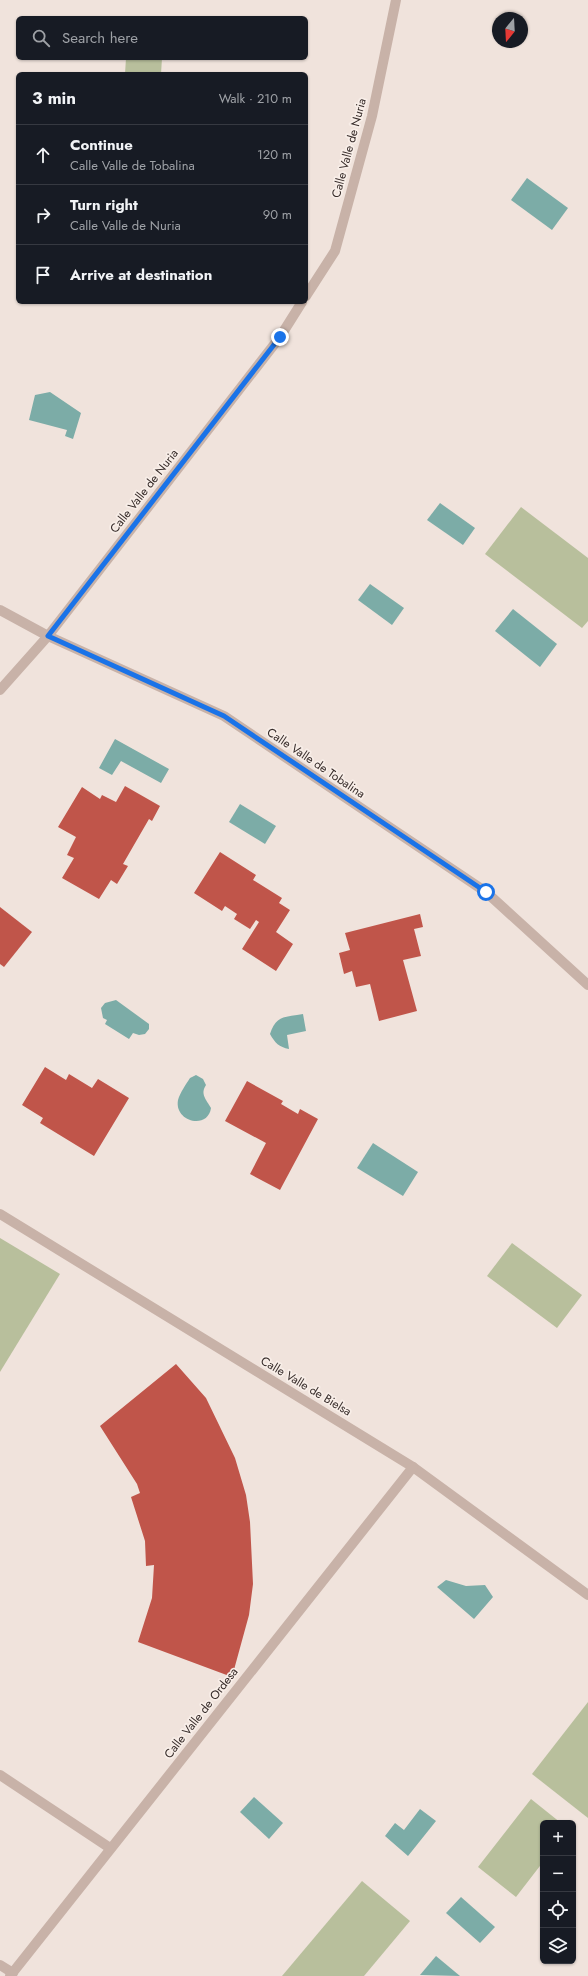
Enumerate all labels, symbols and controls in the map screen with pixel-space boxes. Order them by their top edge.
north arrow [492,12,528,48]
search box [16,16,308,60]
icon: search [30,27,52,49]
text: Search here [62,27,138,49]
text: 3 min [32,86,76,110]
text: Walk · 210 m [219,89,292,108]
street label: Calle Valle de Nuria [327,96,371,200]
text: Continue [70,134,133,156]
icon: ahead [32,144,54,166]
text: 120 m [257,145,292,164]
text: Calle Valle de Tobalina [70,156,195,175]
text: Turn right [70,194,138,216]
icon: right [32,204,54,226]
text: 90 m [263,205,292,224]
text: Calle Valle de Nuria [70,216,181,235]
icon: arrive [32,264,54,286]
text: Arrive at destination [70,264,212,286]
route end [271,328,289,346]
street label: Calle Valle de Nuria [105,445,183,537]
street label: Calle Valle de Tobalina [263,723,369,803]
route start [477,883,495,901]
street label: Calle Valle de Bielsa [257,1352,355,1420]
street label: Calle Valle de Ordesa [160,1664,242,1762]
map controls [540,1820,576,1964]
button: + [540,1820,576,1856]
button: − [540,1856,576,1892]
button: locate [540,1892,576,1928]
button: layers [540,1928,576,1964]

